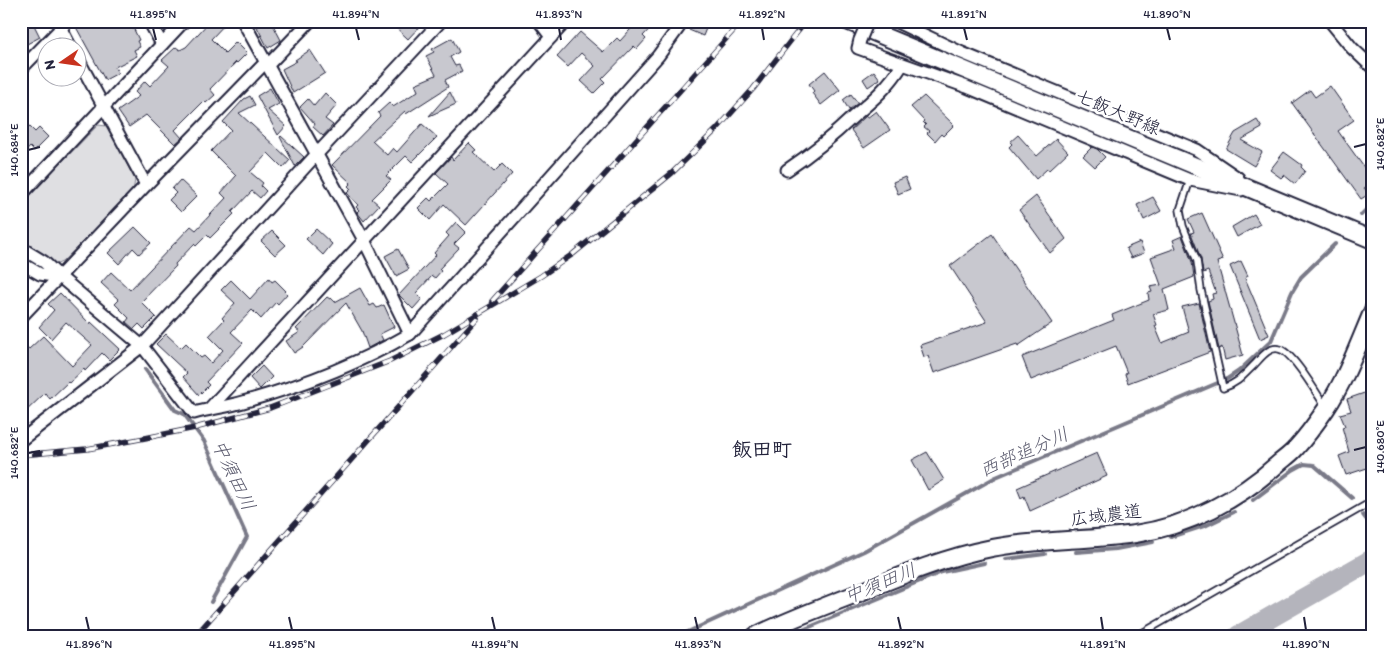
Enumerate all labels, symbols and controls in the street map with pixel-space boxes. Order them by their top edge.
text: 41.895°N [130,7,176,21]
text: 41.894°N [332,7,380,21]
text: 41.893°N [536,7,582,21]
text: 41.892°N [739,7,785,21]
text: 41.891°N [941,7,987,21]
text: 41.890°N [1143,7,1191,21]
north arrow [38,38,88,88]
text: N [40,58,59,71]
street label: 七飯大野線 [1072,84,1164,140]
text: 140.682°E [1373,117,1387,170]
text: 140.684°E [7,123,21,177]
text: 140.680°E [1373,420,1387,474]
water label: 西部追分川 [976,422,1072,482]
text: 140.682°E [7,426,21,479]
water label: 中須田川 [208,436,260,514]
district label: 飯田町 [732,437,792,461]
street label: 広域農道 [1069,500,1143,530]
water label: 中須田川 [840,558,920,608]
text: 41.896°N [66,637,112,651]
text: 41.895°N [269,637,315,651]
text: 41.894°N [471,637,519,651]
text: 41.893°N [675,637,721,651]
text: 41.892°N [878,637,924,651]
text: 41.891°N [1080,637,1126,651]
text: 41.890°N [1282,637,1330,651]

